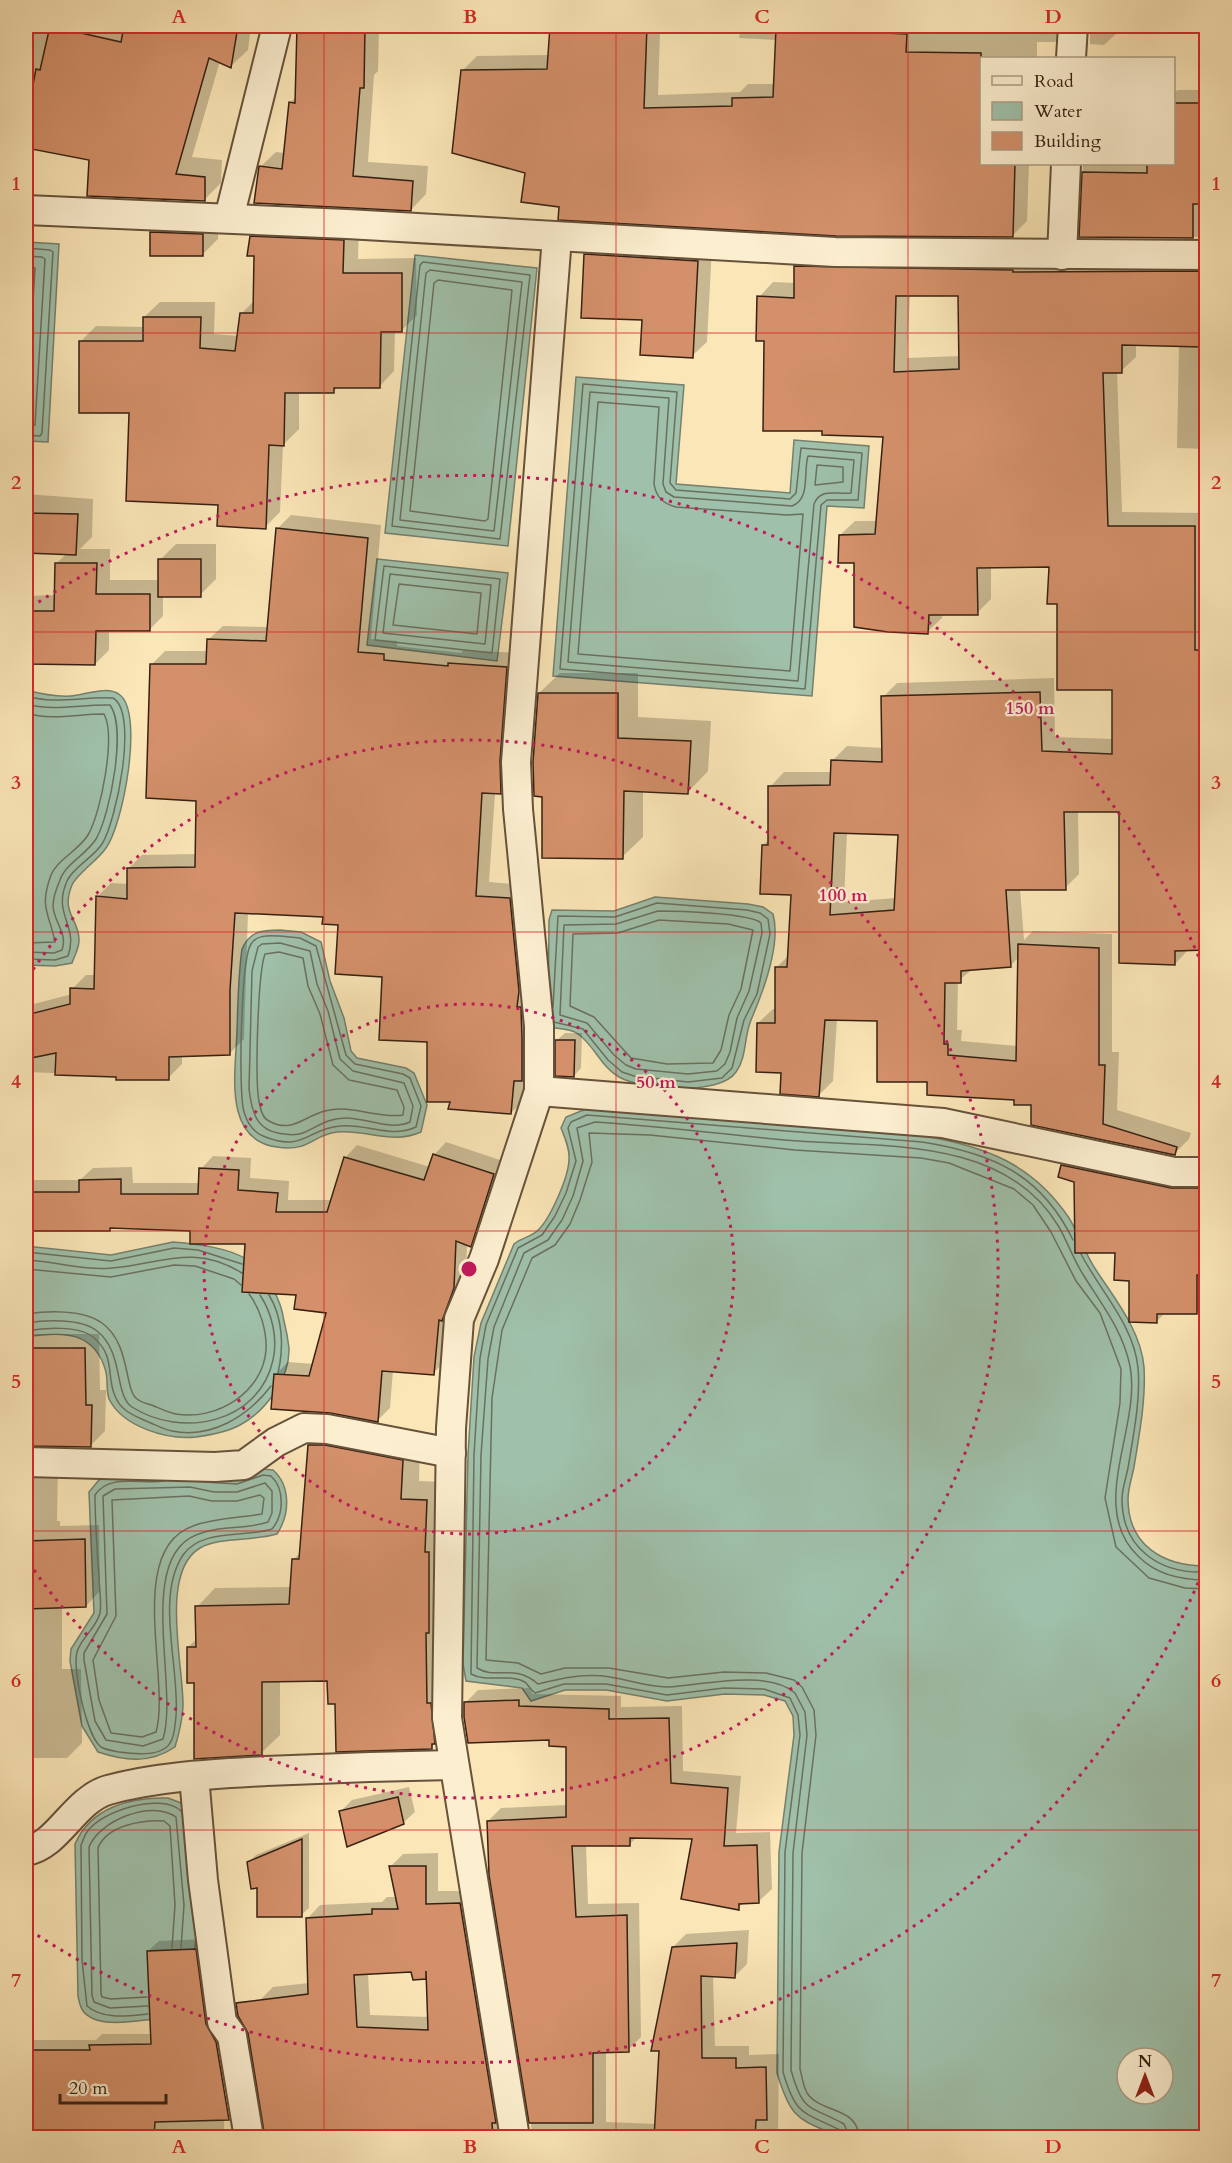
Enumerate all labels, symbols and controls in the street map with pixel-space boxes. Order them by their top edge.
text: A [171,3,187,30]
text: B [463,3,477,30]
text: C [754,3,770,30]
text: D [1044,3,1062,30]
legend [980,57,1175,165]
text: Road [1034,69,1074,94]
text: Water [1033,99,1083,124]
text: Building [1034,129,1102,154]
text: 1 [11,170,21,197]
text: 1 [1211,170,1221,197]
text: 2 [11,469,21,496]
text: 2 [1211,469,1221,496]
text: 150 m [1005,696,1055,721]
text: 3 [11,769,21,796]
text: 3 [1211,769,1221,796]
text: 100 m [818,883,868,908]
text: 4 [11,1068,21,1095]
text: 4 [1211,1068,1221,1095]
text: 50 m [636,1070,676,1095]
centre of rings [459,1259,479,1279]
text: 5 [11,1368,21,1395]
text: 5 [1211,1368,1221,1395]
text: 6 [11,1667,21,1694]
text: 6 [1211,1667,1221,1694]
text: 7 [11,1967,21,1994]
text: 7 [1211,1967,1221,1994]
north arrow [1115,2046,1175,2106]
text: N [1138,2051,1152,2073]
scale bar [60,2067,166,2105]
text: 20 m [69,2076,108,2101]
text: A [171,2133,187,2160]
text: B [463,2133,477,2160]
text: C [754,2133,770,2160]
text: D [1044,2133,1062,2160]

